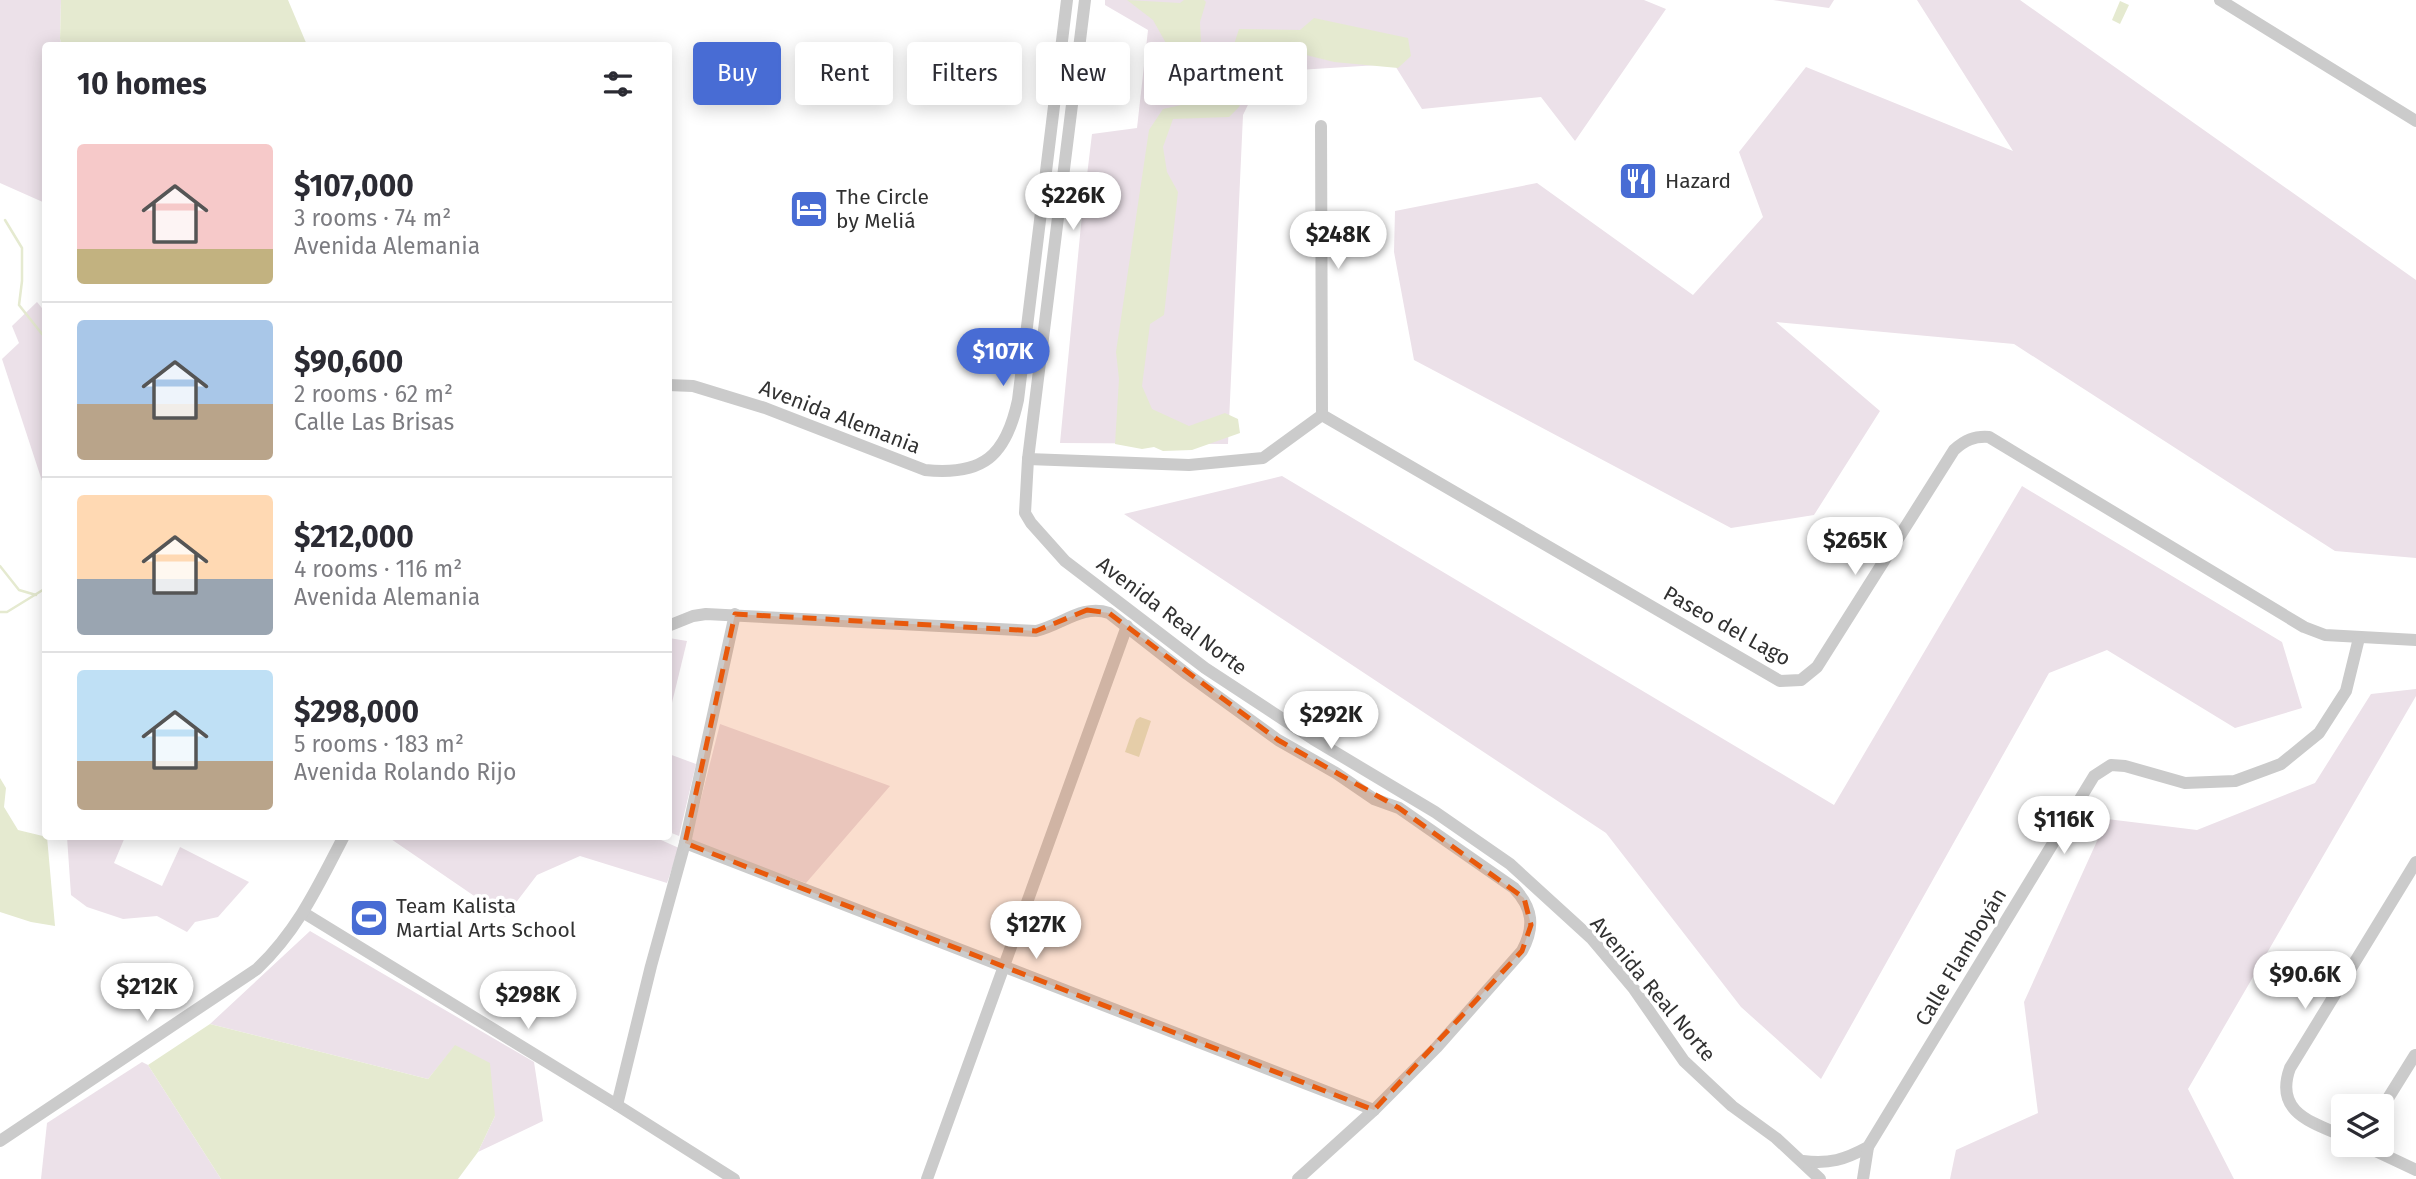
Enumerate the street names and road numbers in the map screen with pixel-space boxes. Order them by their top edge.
street label: Avenida Alemania [756,374,924,460]
street label: Avenida Real Norte [1092,551,1252,681]
street label: Paseo del Lago [1659,580,1795,672]
street label: Calle Flamboyán [1910,883,2012,1031]
street label: Avenida Real Norte [1585,911,1721,1067]

